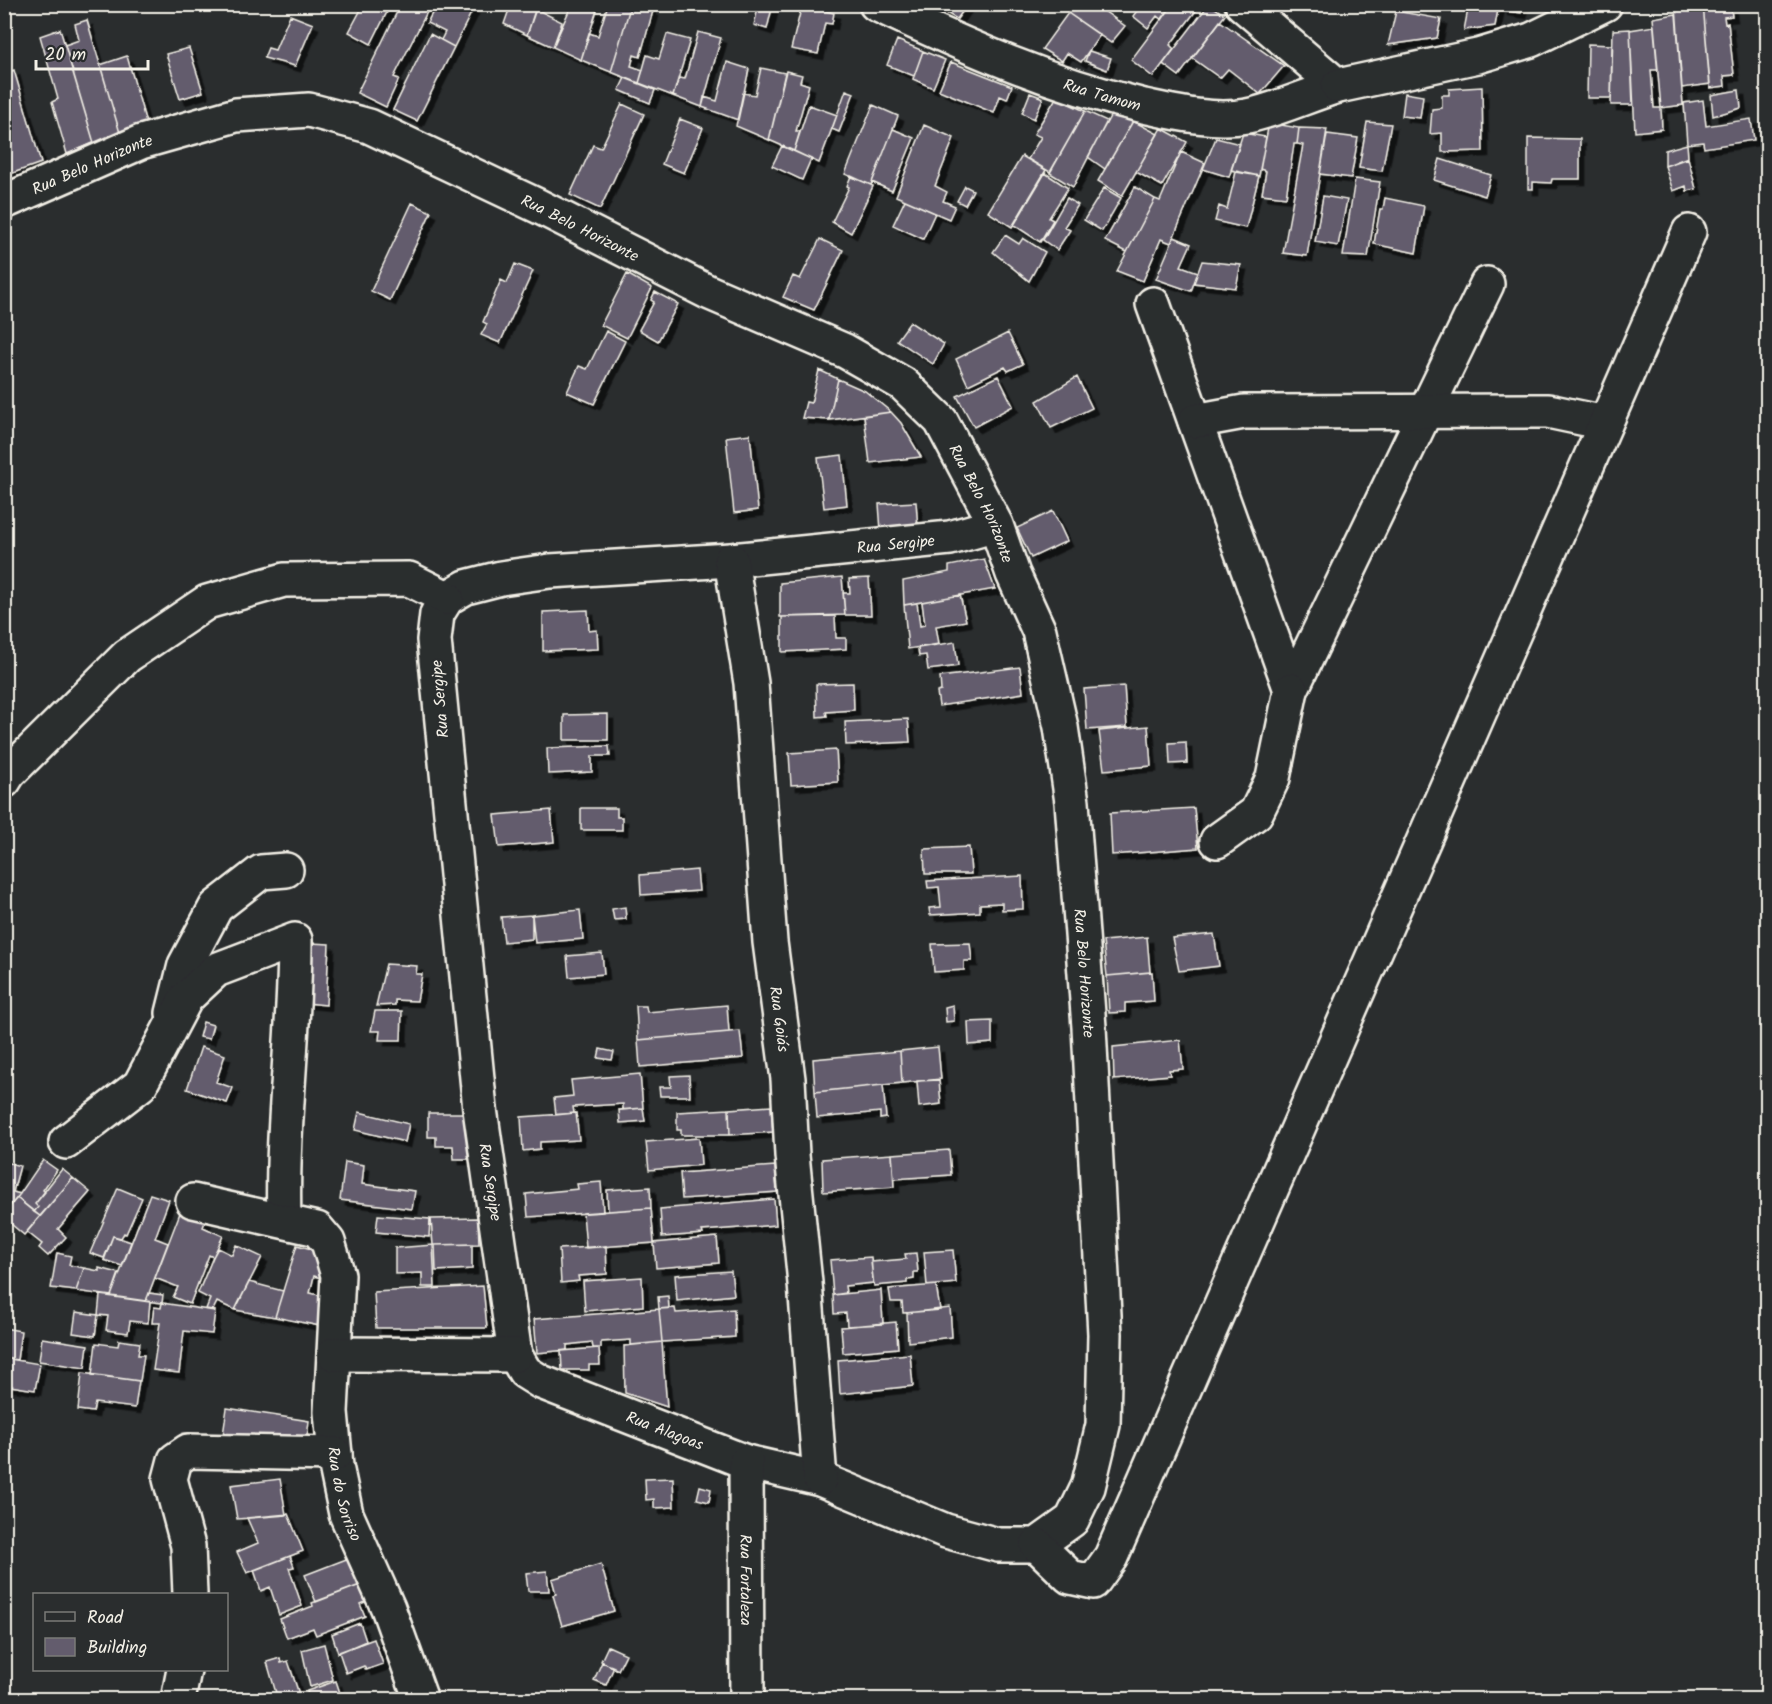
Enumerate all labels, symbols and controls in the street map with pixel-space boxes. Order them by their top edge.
scale bar [36,33,148,71]
text: 20 m [45,41,86,70]
street label: Rua Tamom [1060,73,1144,119]
street label: Rua Belo Horizonte [28,128,156,202]
street label: Rua Belo Horizonte [516,189,643,269]
street label: Rua Belo Horizonte [941,440,1019,566]
street label: Rua Sergipe [856,529,936,561]
street label: Rua Sergipe [425,659,456,739]
street label: Rua Belo Horizonte [1066,908,1101,1038]
street label: Rua Goiás [762,985,795,1054]
street label: Rua Sergipe [471,1142,508,1223]
street label: Rua Alagoas [622,1405,707,1458]
street label: Rua do Sorriso [320,1446,368,1546]
street label: Rua Fortaleza [732,1534,758,1626]
legend [33,1593,228,1671]
text: Road [87,1604,124,1633]
text: Building [87,1634,147,1663]

